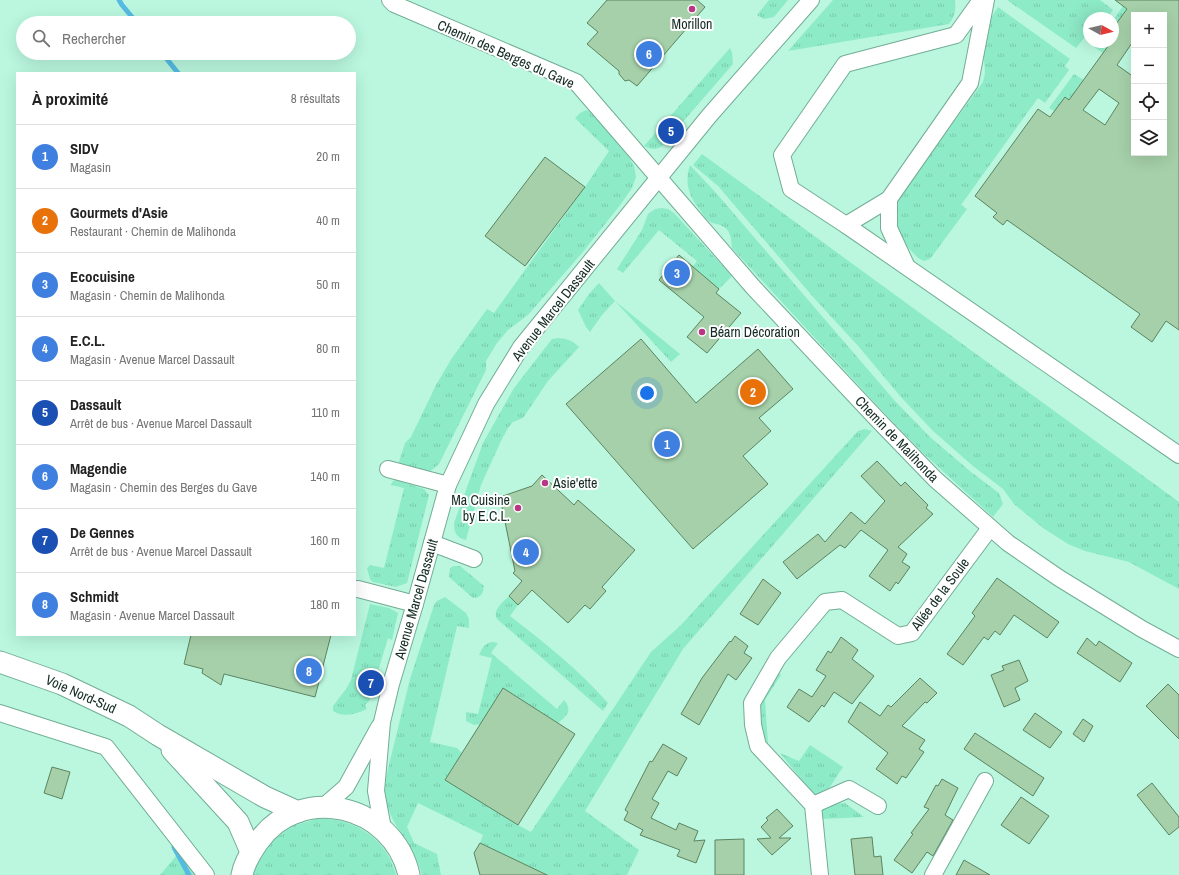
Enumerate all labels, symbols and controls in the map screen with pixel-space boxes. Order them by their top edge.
marker: Morillon [687,4,697,14]
north arrow [1083,12,1119,48]
map controls [1131,12,1167,156]
button: + [1131,12,1167,48]
place label: Morillon [672,15,712,33]
search box [16,16,356,60]
street label: Chemin des Berges du Gave [435,16,577,92]
icon: search [30,27,52,49]
text: Rechercher [62,28,126,49]
pin: 6 [636,39,662,69]
button: − [1131,48,1167,84]
button: locate [1131,84,1167,120]
text: À proximité [32,87,108,110]
text: 8 résultats [291,90,340,107]
pin: 5 [658,116,684,146]
button: layers [1131,120,1167,156]
text: SIDV [70,138,99,159]
text: 1 [42,148,48,165]
text: 20 m [316,148,340,165]
text: Magasin [70,159,111,176]
text: Gourmets d'Asie [70,202,168,223]
text: 2 [42,212,48,229]
text: 40 m [316,212,340,229]
text: Restaurant · Chemin de Malihonda [70,223,236,240]
street label: Avenue Marcel Dassault [507,256,598,365]
pin: 3 [664,258,690,288]
text: Ecocuisine [70,266,135,287]
text: 3 [42,276,48,293]
text: 50 m [316,276,340,293]
text: Magasin · Chemin de Malihonda [70,287,225,304]
place label: Béarn Décoration [710,323,800,341]
marker: Béarn Décoration [697,327,707,337]
text: E.C.L. [70,330,105,351]
text: 4 [42,340,48,357]
text: 80 m [316,340,340,357]
text: Magasin · Avenue Marcel Dassault [70,351,235,368]
pin: 2 [740,377,766,407]
your location [637,383,657,403]
street label: Chemin de Malihonda [851,392,943,486]
text: Dassault [70,394,121,415]
text: 5 [42,404,48,421]
text: 110 m [311,404,340,421]
text: Arrêt de bus · Avenue Marcel Dassault [70,415,252,432]
pin: 1 [654,429,680,459]
text: Magendie [70,458,127,479]
text: 6 [42,468,48,485]
text: 140 m [310,468,340,485]
place label: Asie'ette [552,474,597,492]
marker: Asie'ette [540,478,550,488]
text: Magasin · Chemin des Berges du Gave [70,479,257,496]
place label: Ma Cuisine by E.C.L. [451,491,510,525]
marker: Ma Cuisine by E.C.L. [513,503,523,513]
text: De Gennes [70,522,134,543]
text: 7 [42,532,48,549]
text: 160 m [310,532,340,549]
street label: Avenue Marcel Dassault [390,537,442,662]
pin: 4 [513,537,539,567]
text: Arrêt de bus · Avenue Marcel Dassault [70,543,252,560]
street label: Allée de la Soule [906,554,973,635]
text: Schmidt [70,586,119,607]
text: 8 [42,596,48,613]
text: 180 m [310,596,340,613]
text: Magasin · Avenue Marcel Dassault [70,607,235,624]
pin: 8 [296,656,322,686]
pin: 7 [358,668,384,698]
street label: Voie Nord-Sud [43,670,119,718]

